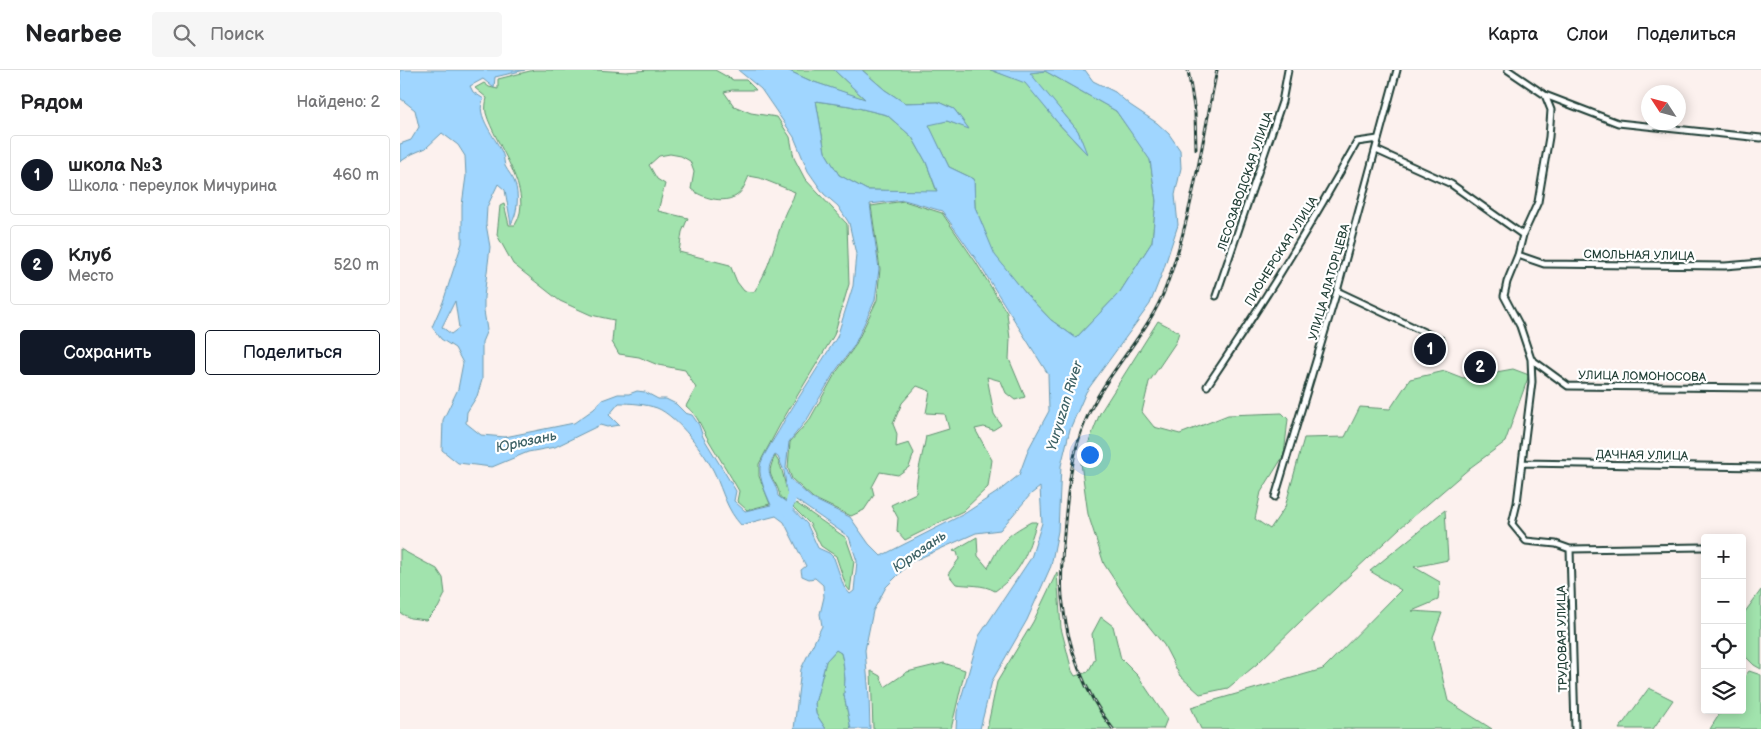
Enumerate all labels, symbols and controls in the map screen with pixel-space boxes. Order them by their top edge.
search box [152,12,502,57]
text: Nearbee [25,20,122,49]
icon: search [170,21,198,49]
text: Поиск [210,23,264,46]
text: Карта [1488,24,1538,45]
text: Слои [1566,24,1608,45]
text: Поделиться [1636,24,1736,45]
north arrow [1641,85,1686,130]
text: Рядом [20,90,83,115]
text: Найдено: 2 [296,93,380,112]
street label: ЛЕСОЗАВОДСКАЯ УЛИЦА [1214,109,1277,254]
text: школа №3 [68,154,163,177]
text: 1 [34,166,40,185]
text: 460 m [333,166,379,185]
text: Школа · переулок Мичурина [68,177,277,196]
street label: ПИОНЕРСКАЯ УЛИЦА [1242,193,1322,309]
street label: УЛИЦА АЛАТОРЦЕВА [1306,221,1354,342]
text: Клуб [68,244,112,267]
street label: СМОЛЬНАЯ УЛИЦА [1584,247,1695,264]
text: 2 [32,256,42,275]
text: 520 m [333,256,379,275]
text: Место [68,267,114,286]
button: Сохранить [20,330,195,375]
button: Поделиться [205,330,380,375]
pin: 1 [1414,330,1446,368]
pin: 2 [1464,348,1496,386]
water label: Yuryuzan River [1043,358,1086,453]
street label: УЛИЦА ЛОМОНОСОВА [1578,368,1707,385]
water label: Юрюзань [494,427,558,456]
your location [1077,442,1103,468]
street label: ДАЧНАЯ УЛИЦА [1596,447,1689,464]
water label: Юрюзань [889,527,950,576]
map controls [1701,534,1746,714]
button: + [1701,534,1746,579]
button: − [1701,579,1746,624]
street label: ТРУДОВАЯ УЛИЦА [1554,585,1571,692]
button: locate [1701,624,1746,669]
button: layers [1701,669,1746,714]

